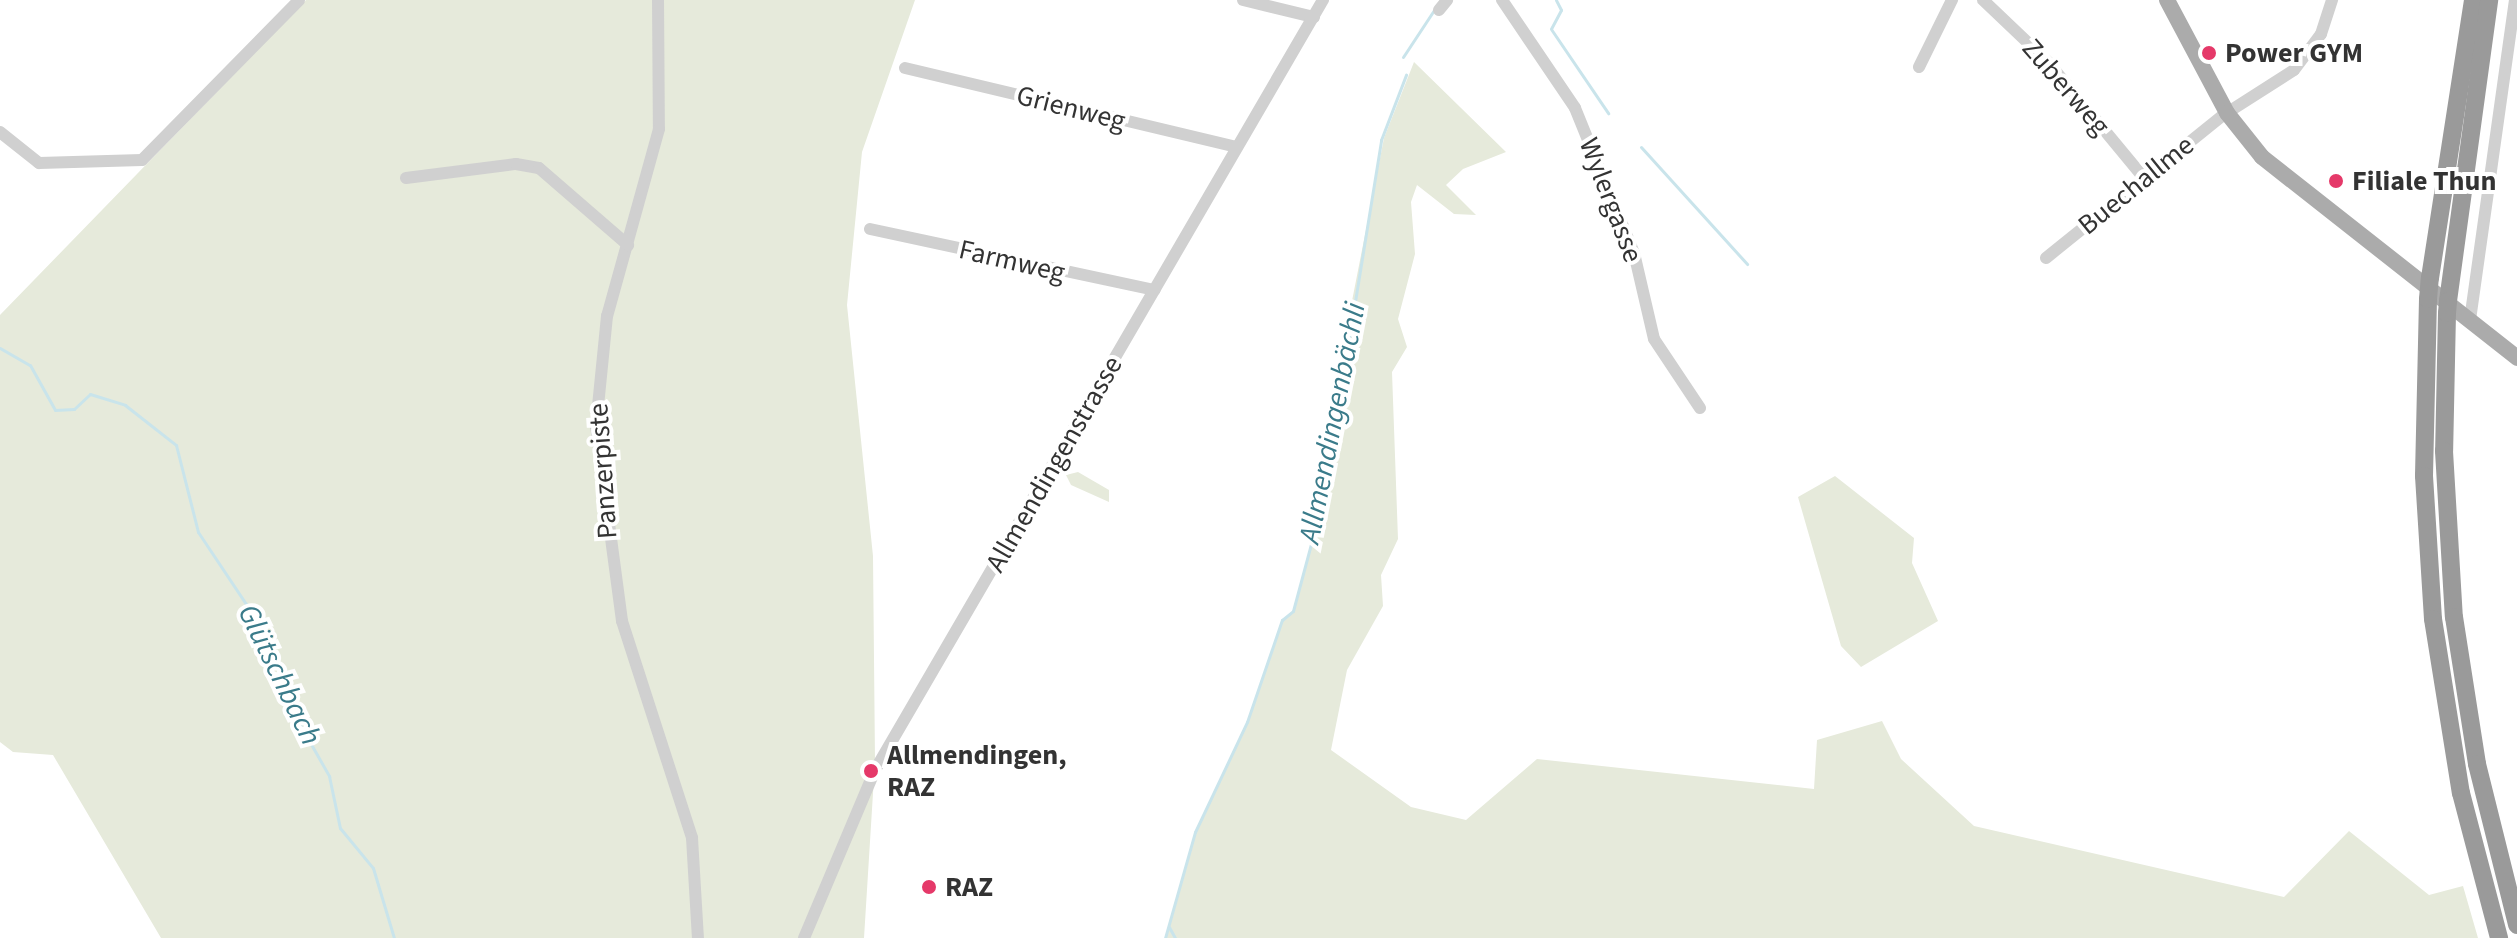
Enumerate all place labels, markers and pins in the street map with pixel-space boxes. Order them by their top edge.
place label: Power GYM [2225,36,2363,70]
marker: Power GYM [2200,44,2218,62]
place label: Filiale Thun [2352,164,2496,198]
marker: Filiale Thun [2327,172,2345,190]
place label: Allmendingen, RAZ [887,738,1067,804]
marker: Allmendingen, RAZ [862,762,880,780]
place label: RAZ [945,870,993,904]
marker: RAZ [920,878,938,896]

